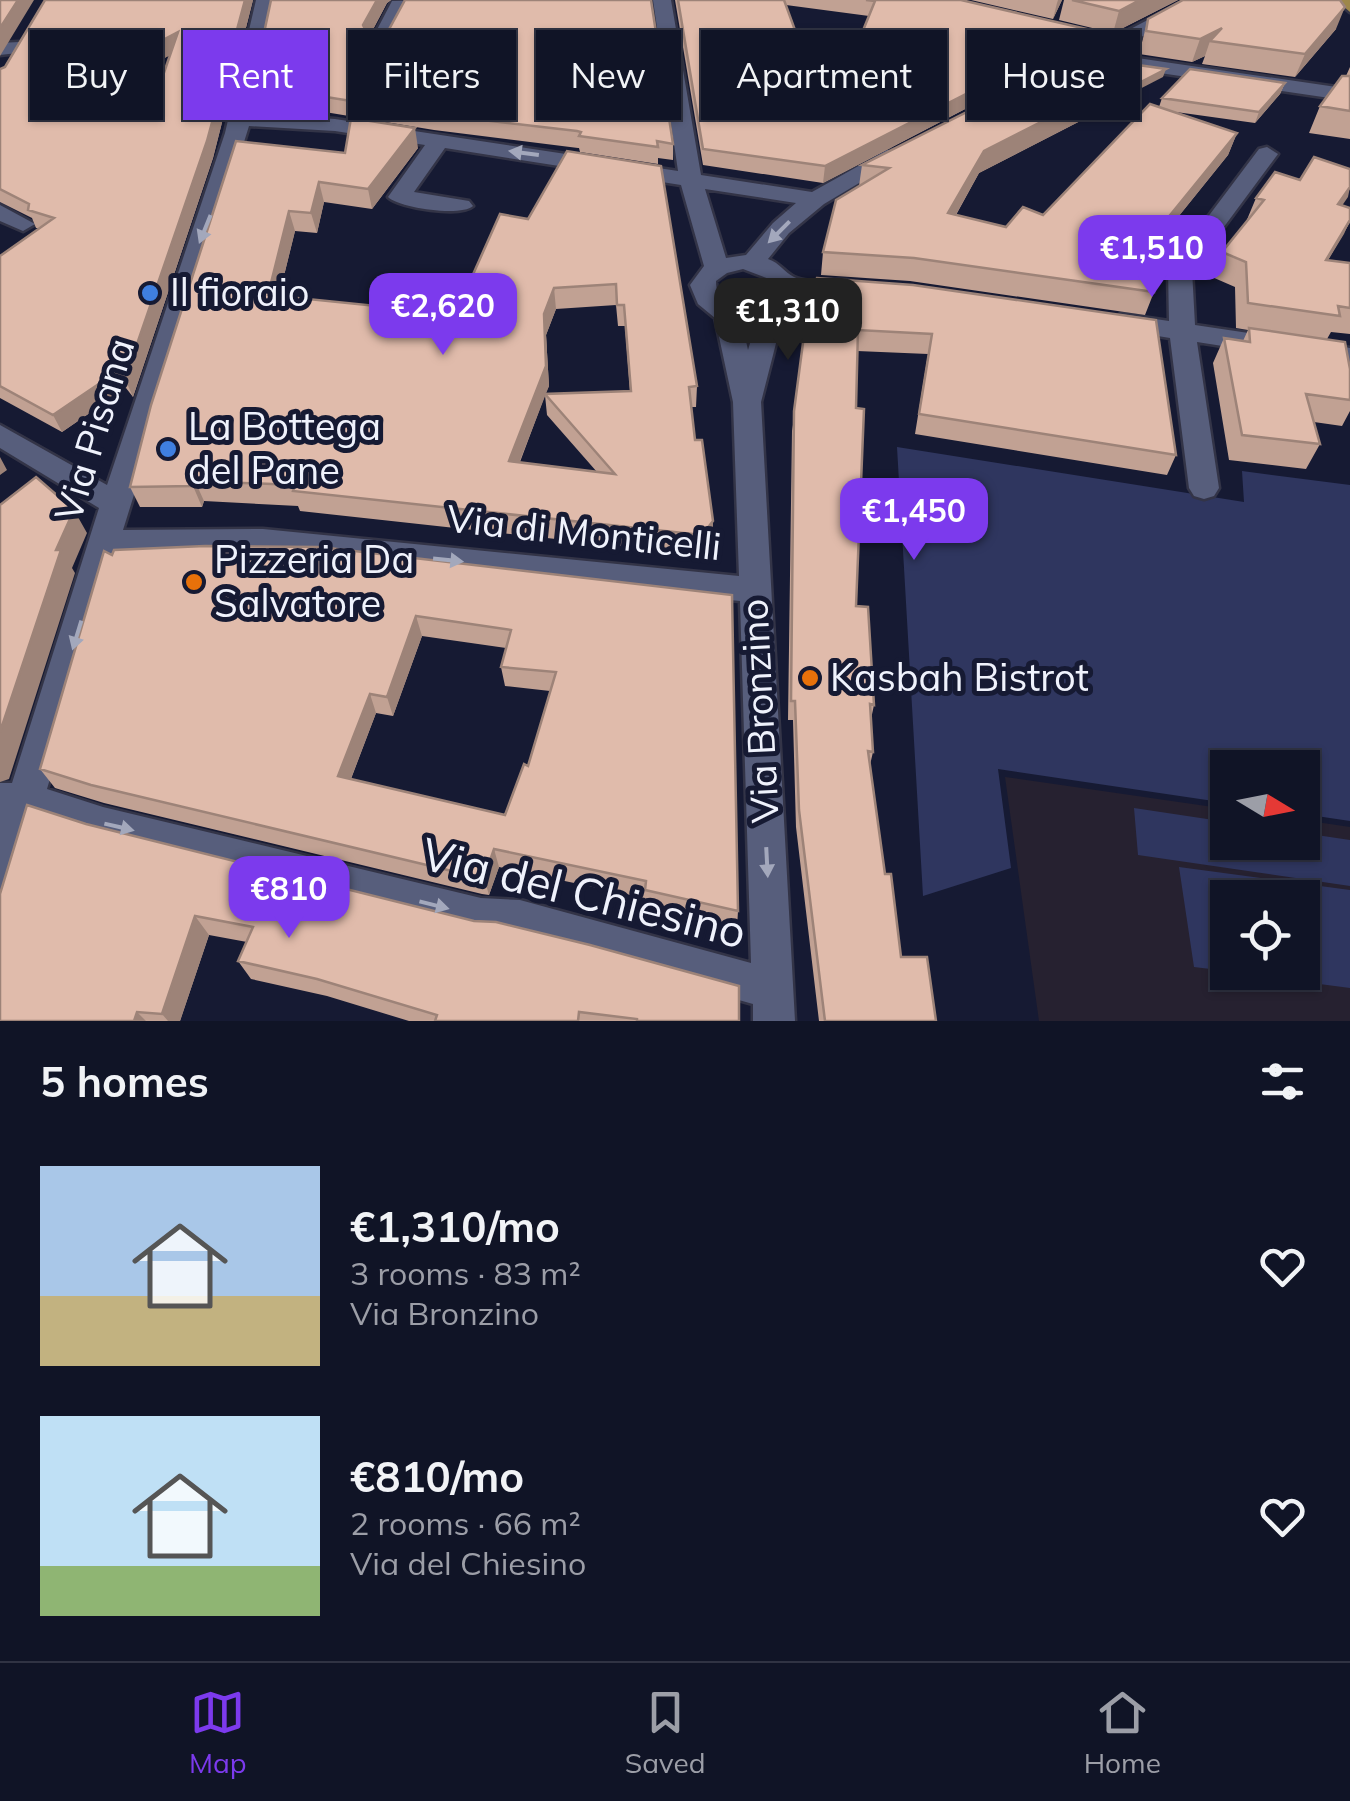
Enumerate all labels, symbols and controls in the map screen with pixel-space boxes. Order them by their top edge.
chip: Buy [30,30,163,120]
chip: Rent [183,30,328,120]
chip: Filters [348,30,516,120]
chip: New [536,30,681,120]
chip: Apartment [701,30,947,120]
chip: House [967,30,1140,120]
one-way arrow [507,145,539,161]
one-way arrow [197,214,213,244]
pin: €1,510 [1071,215,1233,300]
one-way arrow [768,219,792,243]
text: €1,510 [1100,227,1204,267]
place label: Il fioraio [170,268,309,316]
pin: €2,620 [362,273,524,358]
pin: €1,310 [707,278,869,363]
marker: Il fioraio [139,282,161,304]
text: €2,620 [391,285,495,325]
text: €1,310 [736,290,840,330]
street label: Via Pisana [43,332,145,527]
place label: La Bottega del Pane [188,402,381,494]
marker: La Bottega del Pane [157,438,179,460]
pin: €1,450 [833,478,995,563]
text: €1,450 [862,490,966,530]
street label: Via di Monticelli [445,494,723,570]
place label: Pizzeria Da Salvatore [214,535,414,627]
one-way arrow [432,552,464,568]
marker: Pizzeria Da Salvatore [183,571,205,593]
street label: Via Bronzino [729,598,789,824]
one-way arrow [69,621,84,651]
place label: Kasbah Bistrot [830,653,1089,701]
marker: Kasbah Bistrot [799,667,821,689]
north arrow [1210,750,1320,860]
map controls [1210,750,1320,990]
one-way arrow [104,820,135,836]
street label: Via del Chiesino [416,825,752,959]
one-way arrow [759,847,775,879]
pin: €810 [230,856,348,941]
text: €810 [251,868,327,908]
button: locate [1210,880,1320,990]
one-way arrow [419,898,450,914]
icon: filters [1255,1054,1310,1109]
text: 5 homes [40,1055,209,1108]
text: €1,310/mo [350,1200,560,1253]
icon: home [120,1206,240,1326]
icon: heart [1255,1239,1310,1294]
text: 3 rooms · 83 m² [350,1253,581,1293]
text: Via Bronzino [350,1293,539,1333]
text: €810/mo [350,1450,524,1503]
icon: home [120,1456,240,1576]
icon: heart [1255,1489,1310,1544]
text: 2 rooms · 66 m² [350,1503,581,1543]
text: Via del Chiesino [350,1543,586,1583]
tab: Map [189,1685,247,1780]
tab: Saved [625,1685,706,1780]
tab: Home [1084,1685,1161,1780]

